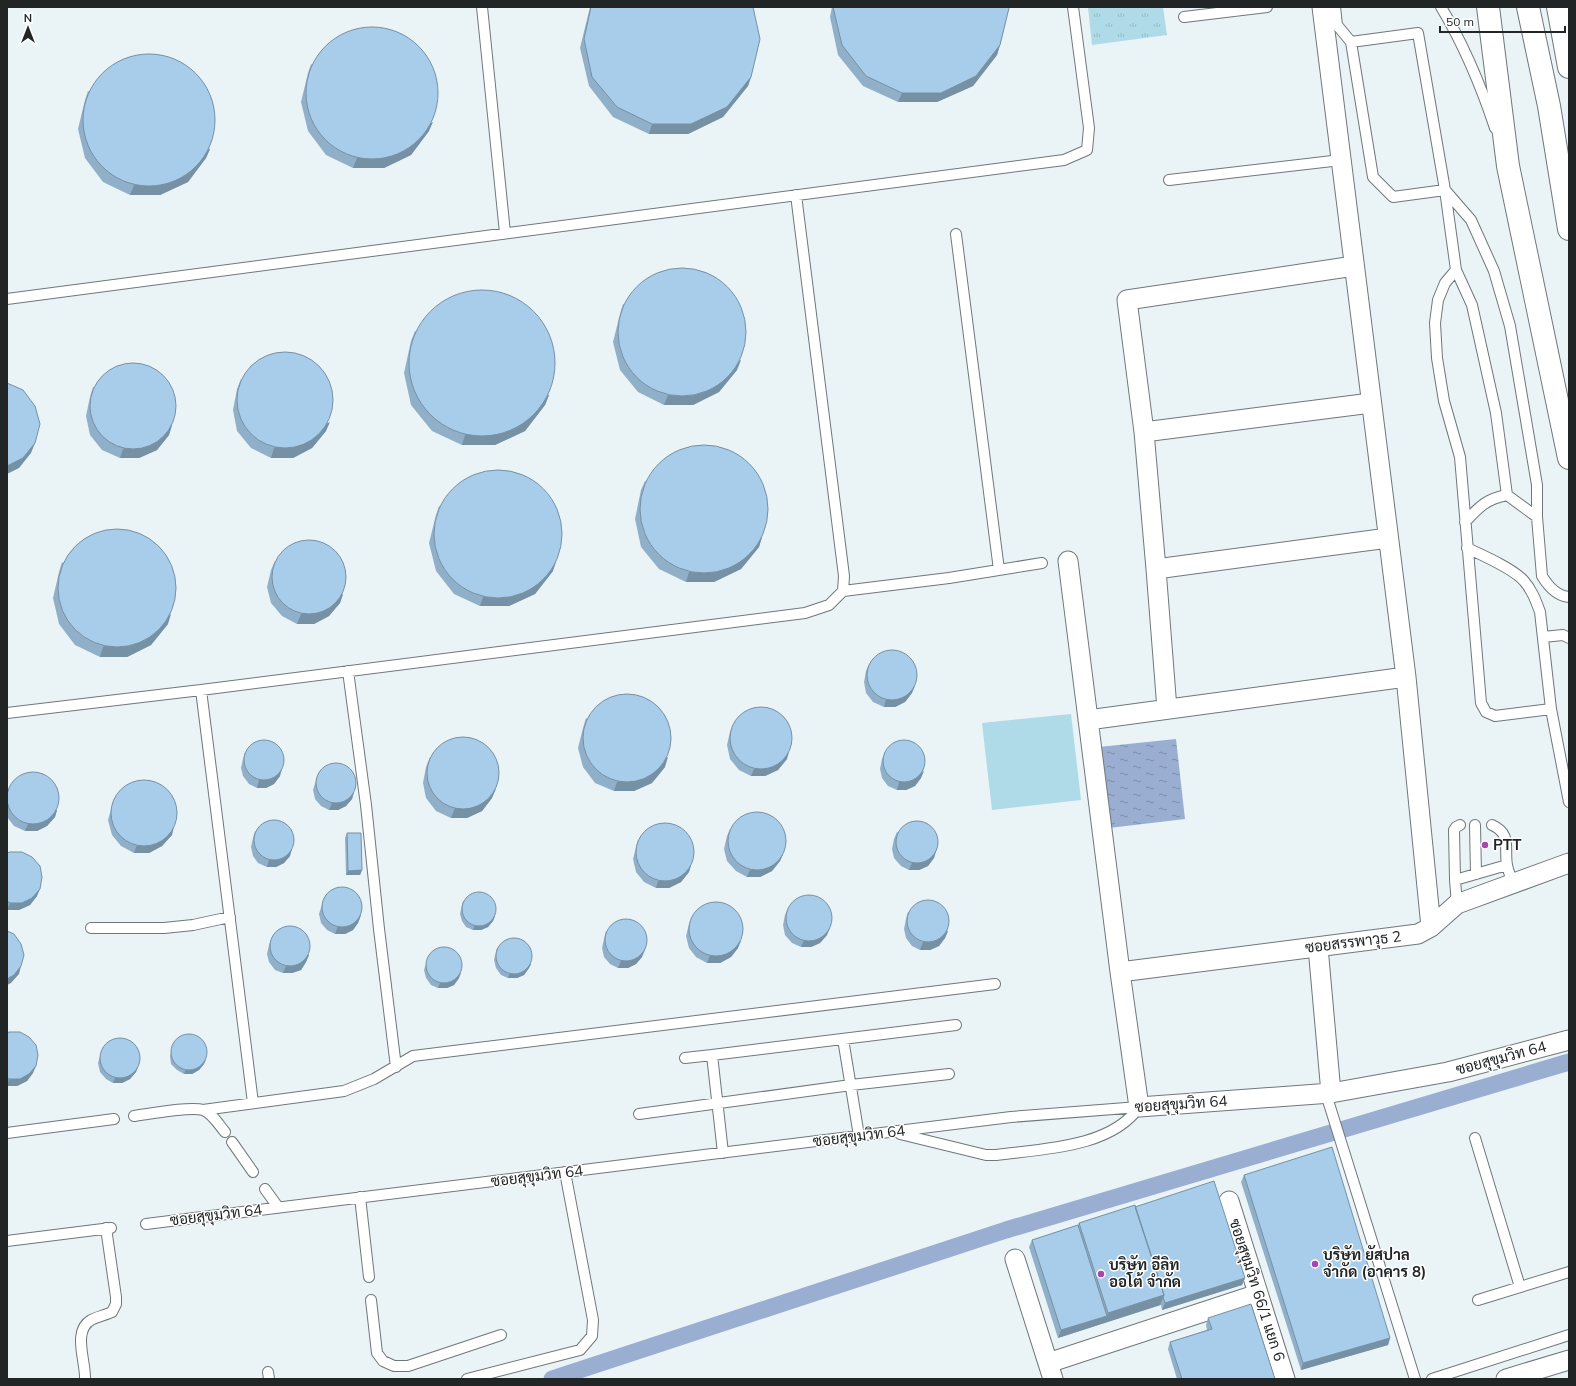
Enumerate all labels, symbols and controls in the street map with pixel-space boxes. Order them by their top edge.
north arrow [8,8,48,48]
scale bar [1440,8,1565,34]
text: N [24,11,32,25]
text: 50 m [1446,14,1474,29]
place label: PTT [1493,835,1522,854]
marker: PTT [1480,840,1490,850]
street label: ซอยสรรพาวุธ 2 [1304,926,1402,959]
street label: ซอยสุขุมวิท 64 [1454,1036,1549,1081]
street label: ซอยสุขุมวิท 64 [1134,1091,1228,1118]
street label: ซอยสุขุมวิท 64 [812,1120,906,1153]
street label: ซอยสุขุมวิท 64 [490,1160,584,1193]
street label: ซอยสุขุมวิท 64 [169,1199,263,1232]
street label: ซอยสุขุมวิท 66/1 แยก 6 [1224,1216,1290,1364]
place label: บริษัท ยัสปาล จำกัด (อาคาร 8) [1323,1245,1426,1281]
place label: บริษัท อีลิท ออโต้ จำกัด [1109,1255,1181,1291]
marker: บริษัท ยัสปาล จำกัด (อาคาร 8) [1310,1259,1320,1269]
marker: บริษัท อีลิท ออโต้ จำกัด [1096,1269,1106,1279]

